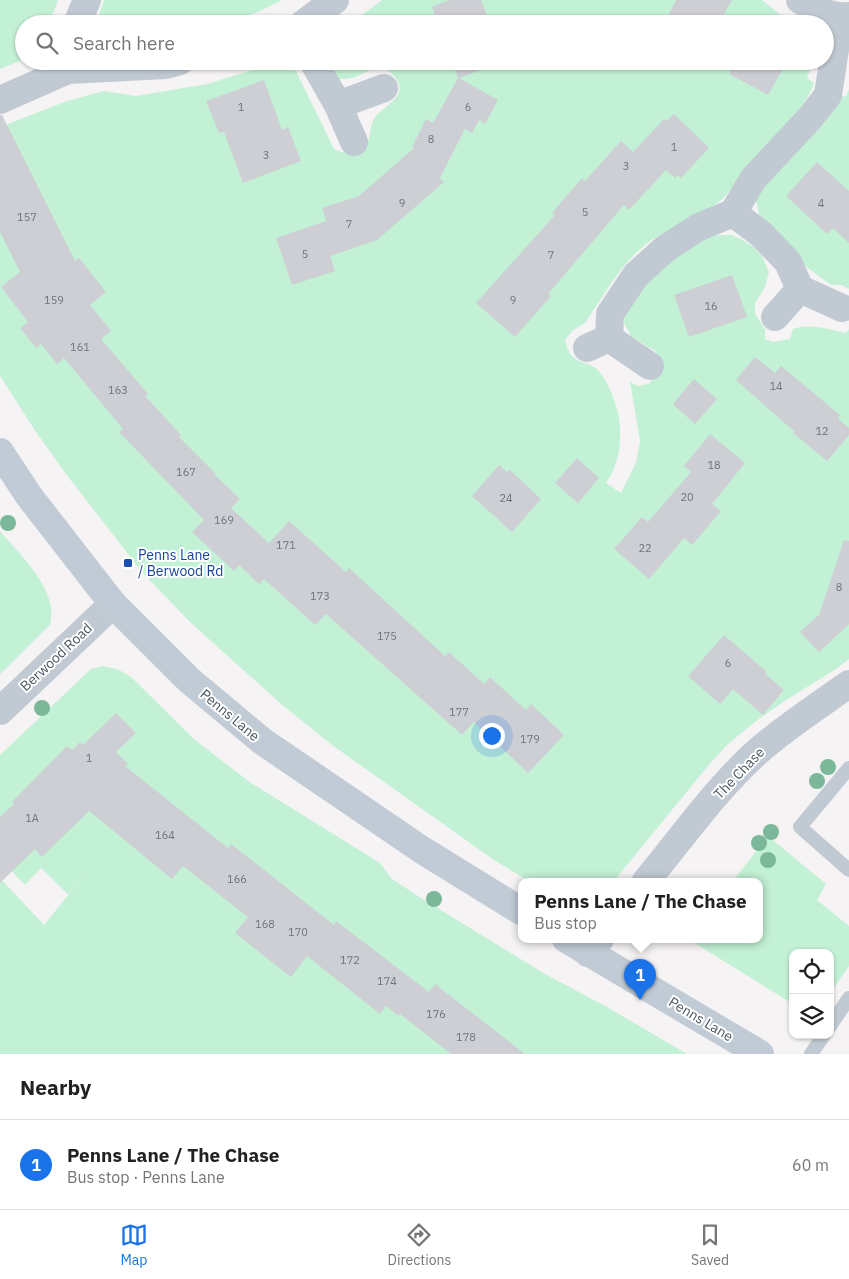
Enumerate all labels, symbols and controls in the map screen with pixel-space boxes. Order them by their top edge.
search box [15,15,834,70]
icon: search [33,29,61,57]
text: Search here [73,31,175,55]
house number: 1 [238,100,245,114]
house number: 6 [465,100,471,114]
house number: 8 [428,132,434,146]
house number: 1 [671,140,678,154]
house number: 3 [263,148,269,162]
house number: 3 [623,159,629,173]
house number: 9 [399,196,405,210]
house number: 4 [818,196,825,210]
house number: 5 [582,205,588,219]
house number: 157 [17,210,37,224]
house number: 7 [346,217,352,231]
house number: 5 [302,247,308,261]
house number: 7 [548,248,554,262]
house number: 159 [44,293,64,307]
house number: 9 [510,293,516,307]
house number: 16 [704,299,718,313]
house number: 161 [70,340,90,354]
house number: 14 [769,379,783,393]
house number: 163 [108,383,128,397]
house number: 12 [815,424,829,438]
house number: 18 [707,458,721,472]
house number: 167 [176,465,196,479]
house number: 20 [680,490,694,504]
house number: 24 [499,491,513,505]
house number: 169 [214,513,234,527]
house number: 171 [276,538,296,552]
house number: 22 [638,541,652,555]
place label: Penns Lane / Berwood Rd [138,546,223,580]
marker: Penns Lane / Berwood Rd [122,557,134,569]
house number: 8 [836,580,842,594]
house number: 173 [310,589,330,603]
street label: Berwood Road [16,619,96,695]
house number: 175 [377,629,397,643]
house number: 6 [725,656,731,670]
street label: Penns Lane [197,685,264,745]
house number: 177 [449,705,469,719]
your location [479,723,505,749]
house number: 179 [520,732,540,746]
street label: The Chase [710,743,768,803]
house number: 1 [86,751,93,765]
house number: 1A [25,811,39,825]
house number: 164 [155,828,175,842]
house number: 166 [227,872,247,886]
popup [518,878,763,943]
text: Penns Lane / The Chase [534,889,747,913]
text: Bus stop [534,913,597,933]
house number: 168 [255,917,275,931]
house number: 170 [288,925,308,939]
map controls [789,949,834,1039]
button: locate [789,949,834,994]
house number: 172 [340,953,360,967]
pin: 1 [624,959,656,1000]
house number: 174 [377,974,397,988]
street label: Penns Lane [665,993,737,1045]
button: layers [789,994,834,1039]
house number: 176 [426,1007,446,1021]
house number: 178 [456,1030,476,1044]
text: Nearby [20,1073,91,1101]
text: Penns Lane / The Chase [67,1143,279,1167]
text: 1 [31,1155,41,1175]
text: 60 m [792,1155,829,1175]
text: Bus stop · Penns Lane [67,1167,225,1187]
tab: Map [120,1221,148,1269]
tab: Directions [388,1221,451,1269]
tab: Saved [691,1221,729,1269]

